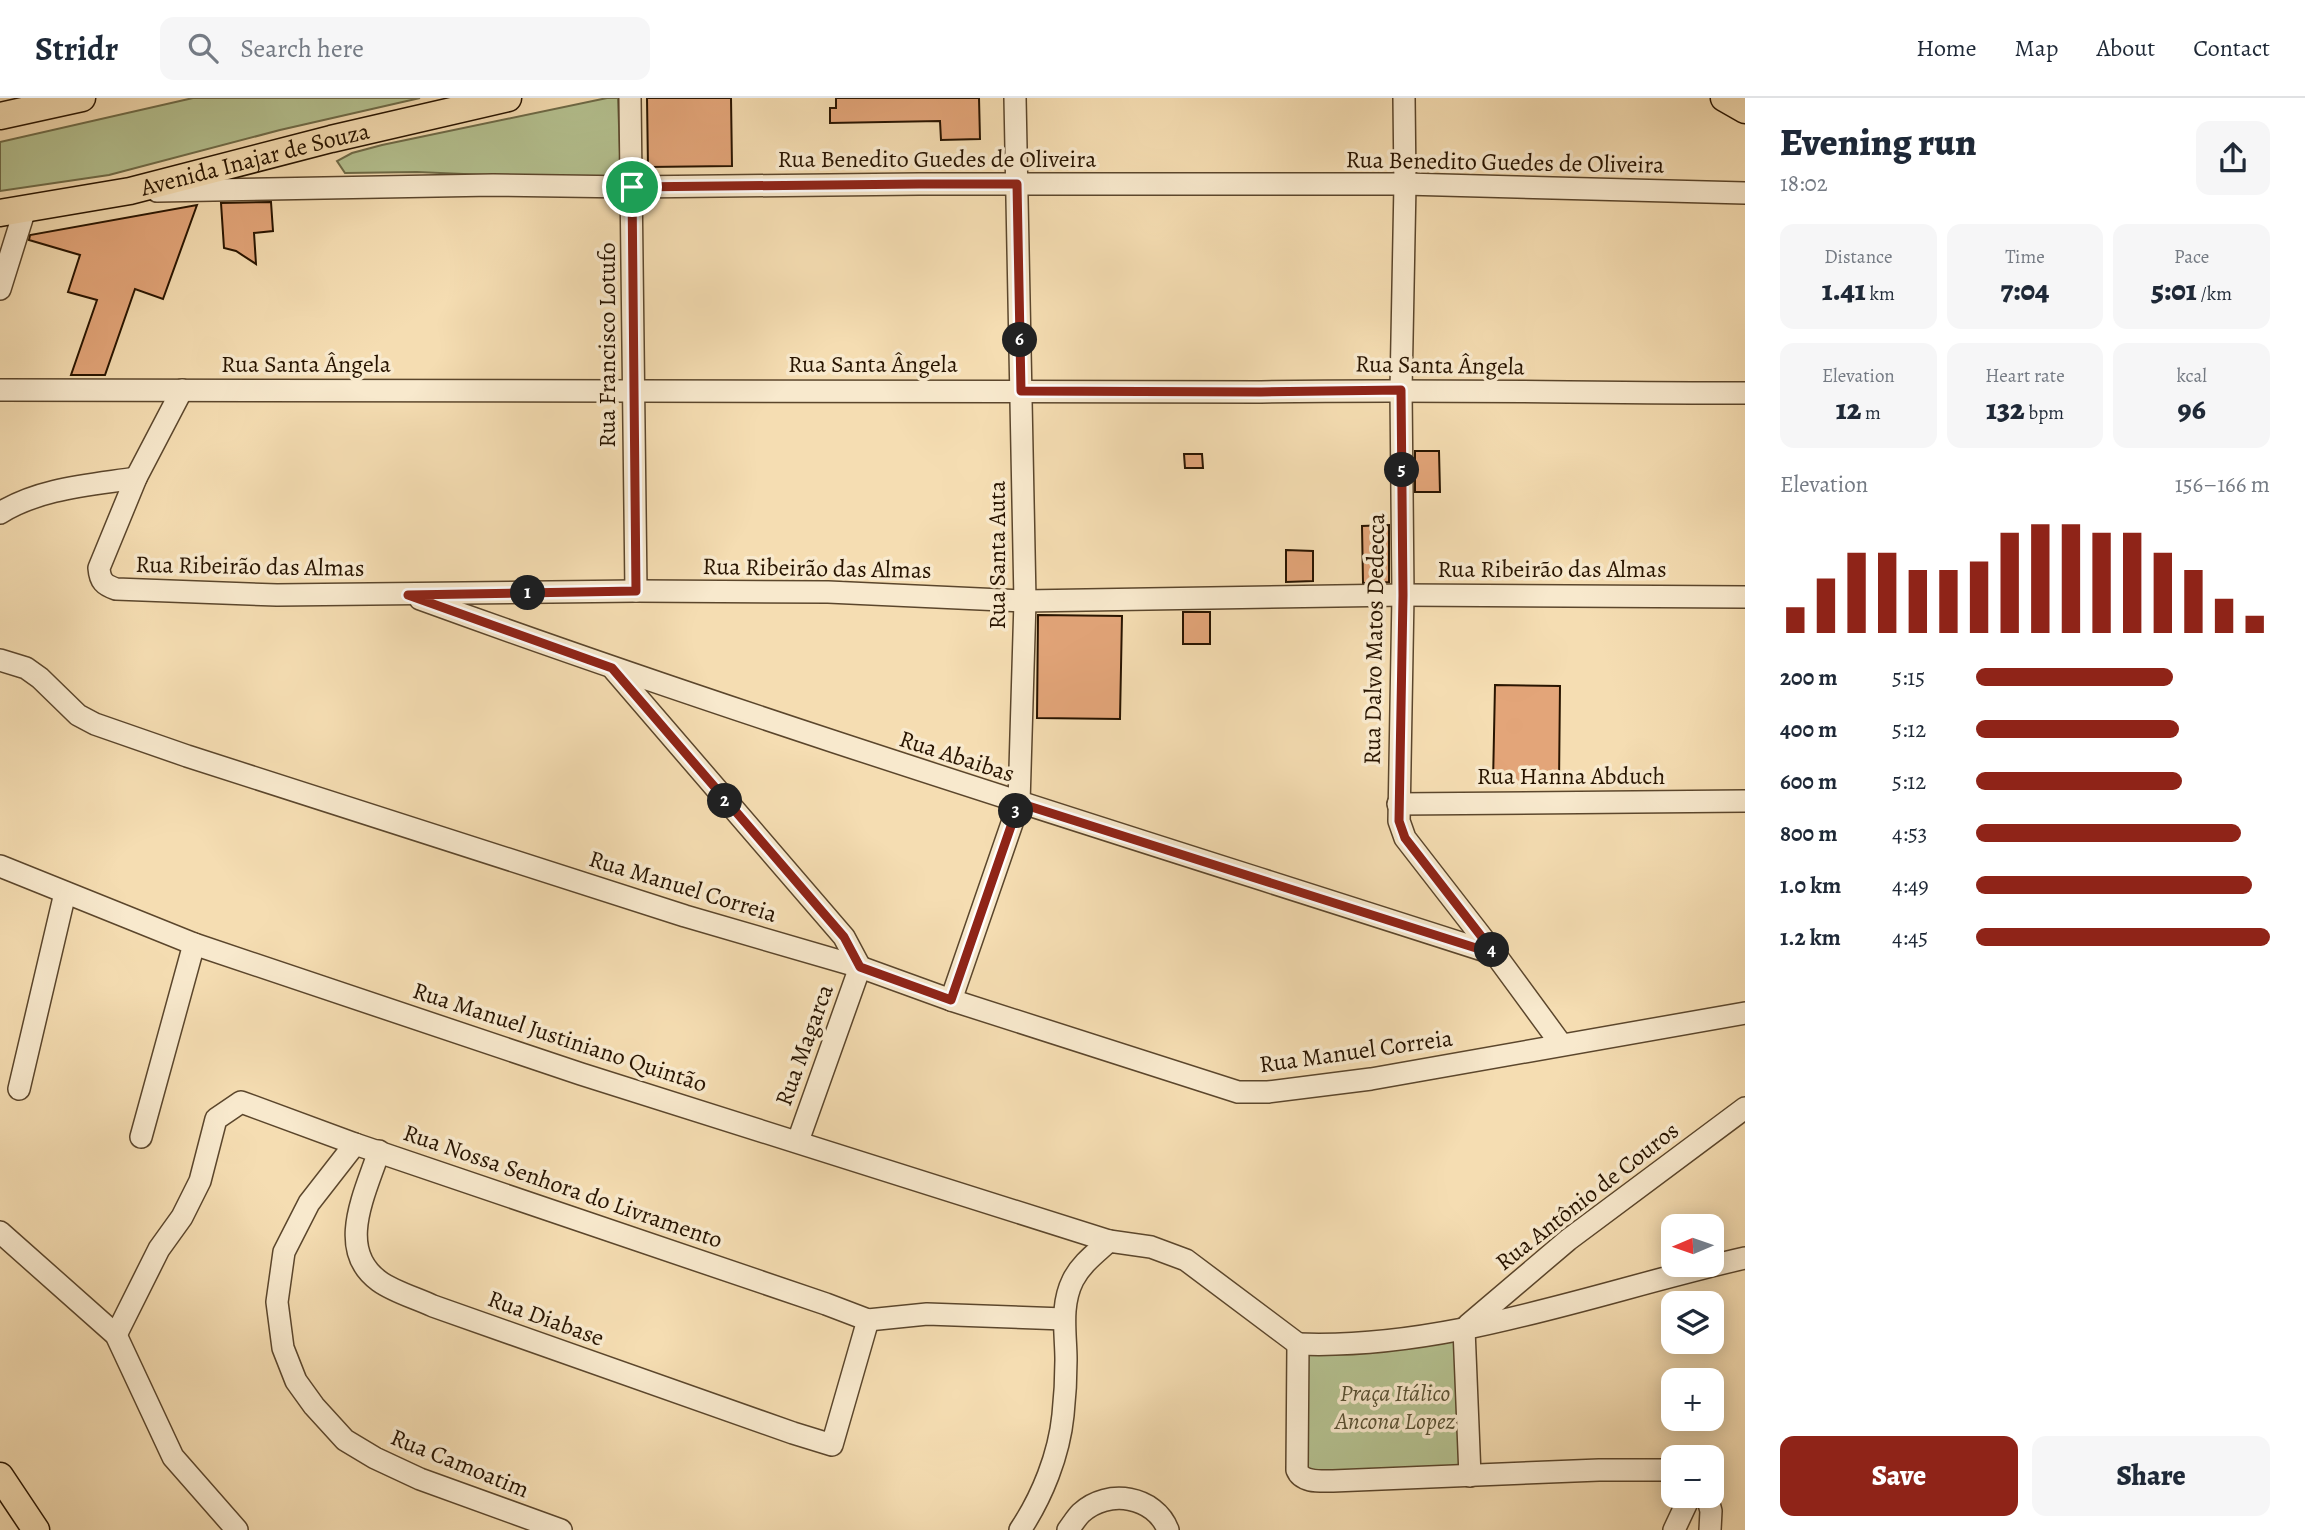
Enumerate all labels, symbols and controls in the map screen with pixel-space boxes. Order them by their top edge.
search box [160,17,650,80]
text: Stridr [35,26,118,71]
icon: search [184,29,222,67]
text: Search here [240,31,364,66]
text: Home [1916,32,1977,64]
text: Map [2015,32,2059,64]
text: About [2097,32,2155,64]
text: Contact [2193,32,2270,64]
street label: Avenida Inajar de Souza [136,114,374,204]
text: Evening run [1780,116,1977,168]
button: share [2196,121,2270,195]
street label: Rua Benedito Guedes de Oliveira [778,143,1097,175]
street label: Rua Benedito Guedes de Oliveira [1345,143,1665,181]
pin [602,157,662,217]
icon: arrive [613,168,651,206]
text: 18:02 [1780,168,1828,199]
street label: Rua Francisco Lotufo [591,242,623,448]
text: Distance [1824,244,1892,270]
text: Time [2005,244,2045,270]
text: Pace [2174,244,2209,270]
text: 1.41 [1822,270,1866,310]
text: 7:04 [2000,270,2050,310]
text: 5:01 [2151,270,2197,310]
text: km [1866,281,1895,307]
text: /km [2197,281,2232,307]
pin: 6 [1002,322,1038,358]
text: 6 [1015,326,1024,352]
street label: Rua Santa Ângela [221,348,392,380]
street label: Rua Santa Ângela [788,348,959,380]
street label: Rua Santa Ângela [1355,348,1526,382]
text: Elevation [1822,363,1895,389]
text: Heart rate [1985,363,2065,389]
text: kcal [2176,363,2207,389]
text: 12 [1836,389,1861,429]
text: 132 [1986,389,2025,429]
text: 96 [2178,389,2206,429]
text: m [1861,400,1881,426]
text: bpm [2025,400,2064,426]
pin: 5 [1384,452,1420,488]
text: 5 [1397,456,1406,482]
text: Elevation [1780,469,1868,500]
text: 156–166 m [2175,469,2270,500]
street label: Rua Santa Auta [981,480,1013,629]
street label: Rua Dalvo Matos Dedecca [1356,512,1392,765]
street label: Rua Ribeirão das Almas [135,548,365,584]
street label: Rua Ribeirão das Almas [702,550,932,586]
street label: Rua Ribeirão das Almas [1437,553,1667,585]
pin: 1 [510,575,546,610]
text: 1 [524,579,531,605]
text: 200 m [1780,662,1838,693]
text: 5:15 [1892,662,1925,693]
text: 400 m [1780,714,1837,745]
text: 5:12 [1892,714,1926,745]
street label: Rua Abaibas [895,722,1019,790]
street label: Rua Hanna Abduch [1477,760,1665,792]
text: 600 m [1780,766,1837,797]
text: 5:12 [1892,766,1926,797]
pin: 2 [708,784,742,818]
text: 2 [720,787,729,813]
pin: 3 [998,794,1034,828]
text: 3 [1011,797,1020,823]
text: 800 m [1780,818,1837,849]
text: 4:53 [1892,818,1927,849]
street label: Rua Manuel Correia [585,842,782,930]
text: 1.0 km [1780,870,1841,901]
text: 4:49 [1892,870,1929,901]
text: 1.2 km [1780,922,1841,953]
text: 4:45 [1892,922,1928,953]
pin: 4 [1474,932,1510,968]
text: 4 [1487,936,1496,962]
street label: Rua Manuel Justiniano Quintão [409,974,711,1100]
street label: Rua Magarca [767,979,841,1110]
street label: Rua Manuel Correia [1257,1021,1456,1080]
street label: Rua Antônio de Couros [1489,1114,1685,1278]
street label: Rua Nossa Senhora do Livramento [399,1116,727,1256]
north arrow [1661,1214,1724,1278]
map controls [1661,1214,1724,1508]
street label: Rua Diabase [483,1282,609,1354]
button: layers [1661,1291,1724,1354]
button: + [1661,1368,1724,1431]
park label: Praça Itálico Ancona Lopez [1333,1377,1456,1437]
street label: Rua Camoatim [386,1421,534,1505]
button: Save [1780,1436,2018,1516]
button: Share [2032,1436,2270,1516]
button: − [1661,1445,1724,1508]

